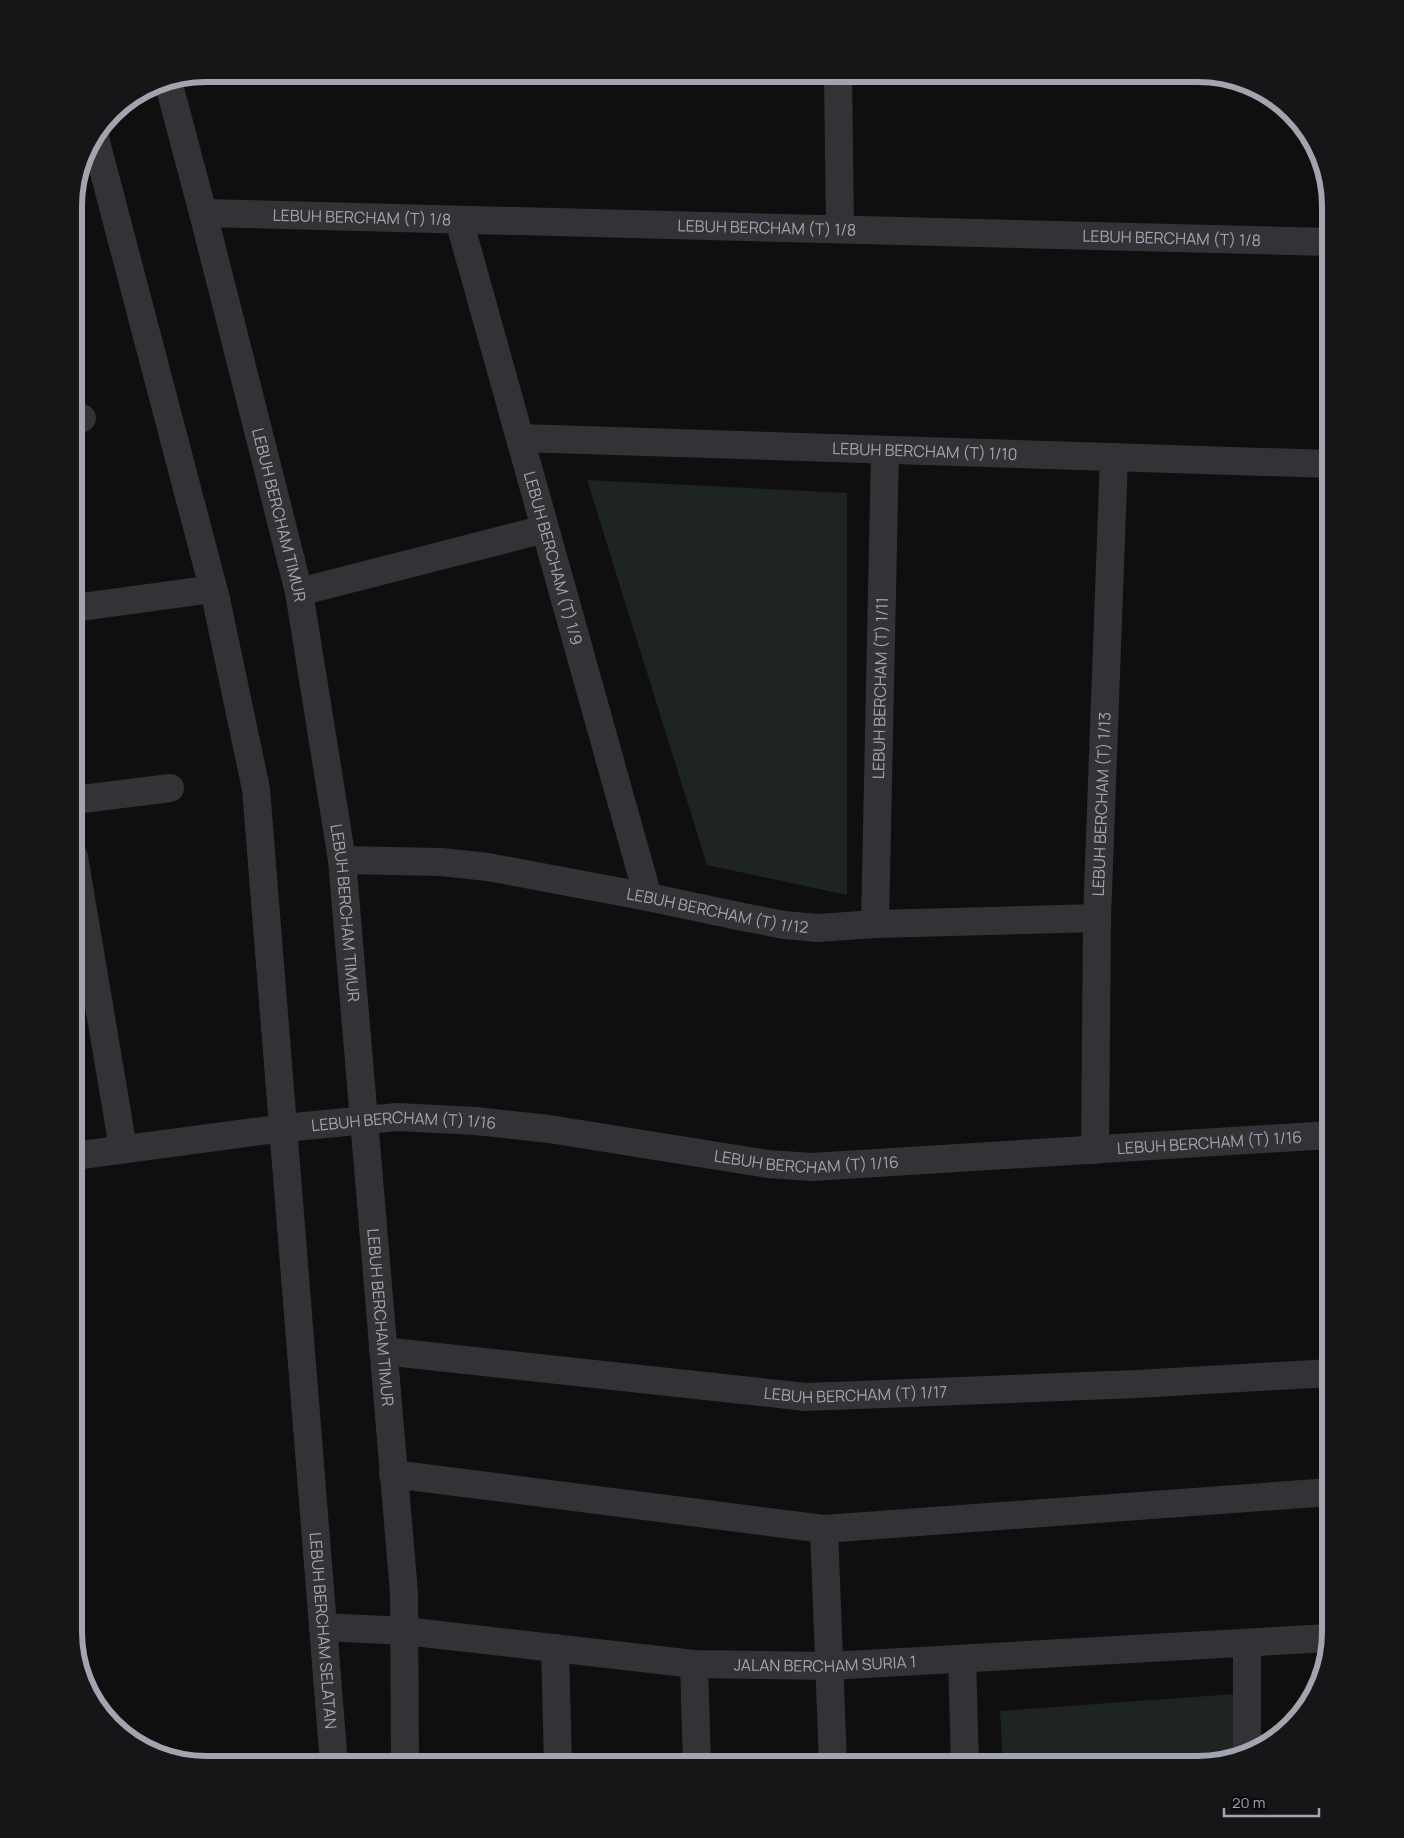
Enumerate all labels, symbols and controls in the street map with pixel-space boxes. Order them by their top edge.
street label: LEBUH BERCHAM (T) 1/8 [272,204,452,230]
street label: LEBUH BERCHAM (T) 1/8 [677,214,856,241]
street label: LEBUH BERCHAM (T) 1/8 [1082,225,1261,251]
street label: LEBUH BERCHAM TIMUR [247,426,311,603]
street label: LEBUH BERCHAM (T) 1/10 [832,437,1018,465]
street label: LEBUH BERCHAM (T) 1/9 [519,469,588,647]
street label: LEBUH BERCHAM (T) 1/11 [867,597,893,779]
street label: LEBUH BERCHAM (T) 1/13 [1087,711,1116,897]
street label: LEBUH BERCHAM TIMUR [325,822,365,1003]
street label: LEBUH BERCHAM (T) 1/12 [625,882,809,938]
street label: LEBUH BERCHAM (T) 1/16 [310,1106,497,1136]
street label: LEBUH BERCHAM (T) 1/16 [1116,1126,1303,1159]
street label: LEBUH BERCHAM (T) 1/16 [712,1145,900,1178]
street label: LEBUH BERCHAM TIMUR [362,1227,399,1407]
street label: LEBUH BERCHAM (T) 1/17 [763,1380,948,1408]
street label: LEBUH BERCHAM SELATAN [304,1531,342,1730]
street label: JALAN BERCHAM SURIA 1 [734,1650,917,1677]
scale bar [1224,1786,1319,1818]
text: 20 m [1232,1792,1265,1813]

